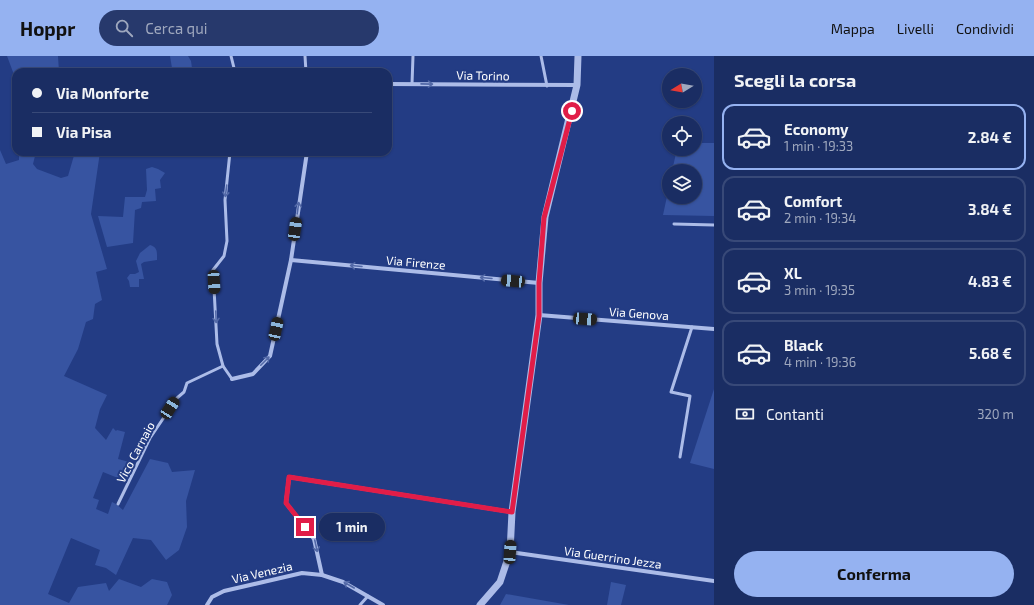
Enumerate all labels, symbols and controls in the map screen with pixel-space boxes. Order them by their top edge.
search box [99,10,379,46]
text: Hoppr [20,17,75,40]
icon: search [113,17,135,39]
text: Cerca qui [145,19,207,37]
text: Mappa [831,20,875,37]
text: Livelli [897,20,934,37]
text: Condividi [956,20,1014,37]
street label: Via Torino [456,68,510,82]
north arrow [662,68,702,108]
map controls [662,68,702,204]
text: Scegli la corsa [734,69,856,91]
one-way arrow [420,80,433,88]
text: Via Monforte [56,84,149,102]
route start [563,102,581,120]
button: locate [662,116,702,156]
icon: car [736,119,772,155]
text: Economy [784,120,849,138]
text: Via Pisa [56,123,111,141]
text: 2.84 € [968,128,1012,146]
text: 1 min · 19:33 [784,138,853,154]
button: layers [662,164,702,204]
one-way arrow [222,184,230,197]
icon: car [736,191,772,227]
text: Comfort [784,192,842,210]
text: 3.84 € [968,200,1012,218]
one-way arrow [294,202,302,215]
text: 2 min · 19:34 [784,210,856,226]
car [287,216,303,242]
street label: Via Firenze [386,252,446,272]
one-way arrow [350,263,363,270]
icon: car [736,263,772,299]
text: XL [784,264,802,282]
car [207,270,221,294]
text: 4.83 € [968,272,1012,290]
car [501,274,525,288]
one-way arrow [480,275,493,282]
text: 3 min · 19:35 [784,282,855,298]
street label: Via Genova [609,304,669,322]
one-way arrow [212,310,220,323]
car [573,312,597,326]
car [268,316,284,342]
icon: car [736,335,772,371]
text: Black [784,336,823,354]
text: 5.68 € [969,344,1012,362]
text: 4 min · 19:36 [784,354,856,370]
one-way arrow [260,356,270,366]
car [158,395,182,421]
icon: cash [734,403,756,425]
text: Contanti [766,405,824,423]
text: 320 m [977,406,1014,422]
street label: Vico Carnaio [113,419,157,485]
callout: 1 min [319,513,385,541]
route end [296,518,314,536]
text: 1 min [336,519,368,535]
one-way arrow [312,539,320,552]
car [503,540,517,564]
street label: Via Guerrino Jezza [563,543,663,571]
button: Conferma [734,551,1014,597]
street label: Via Venezia [230,558,294,586]
one-way arrow [343,581,355,589]

